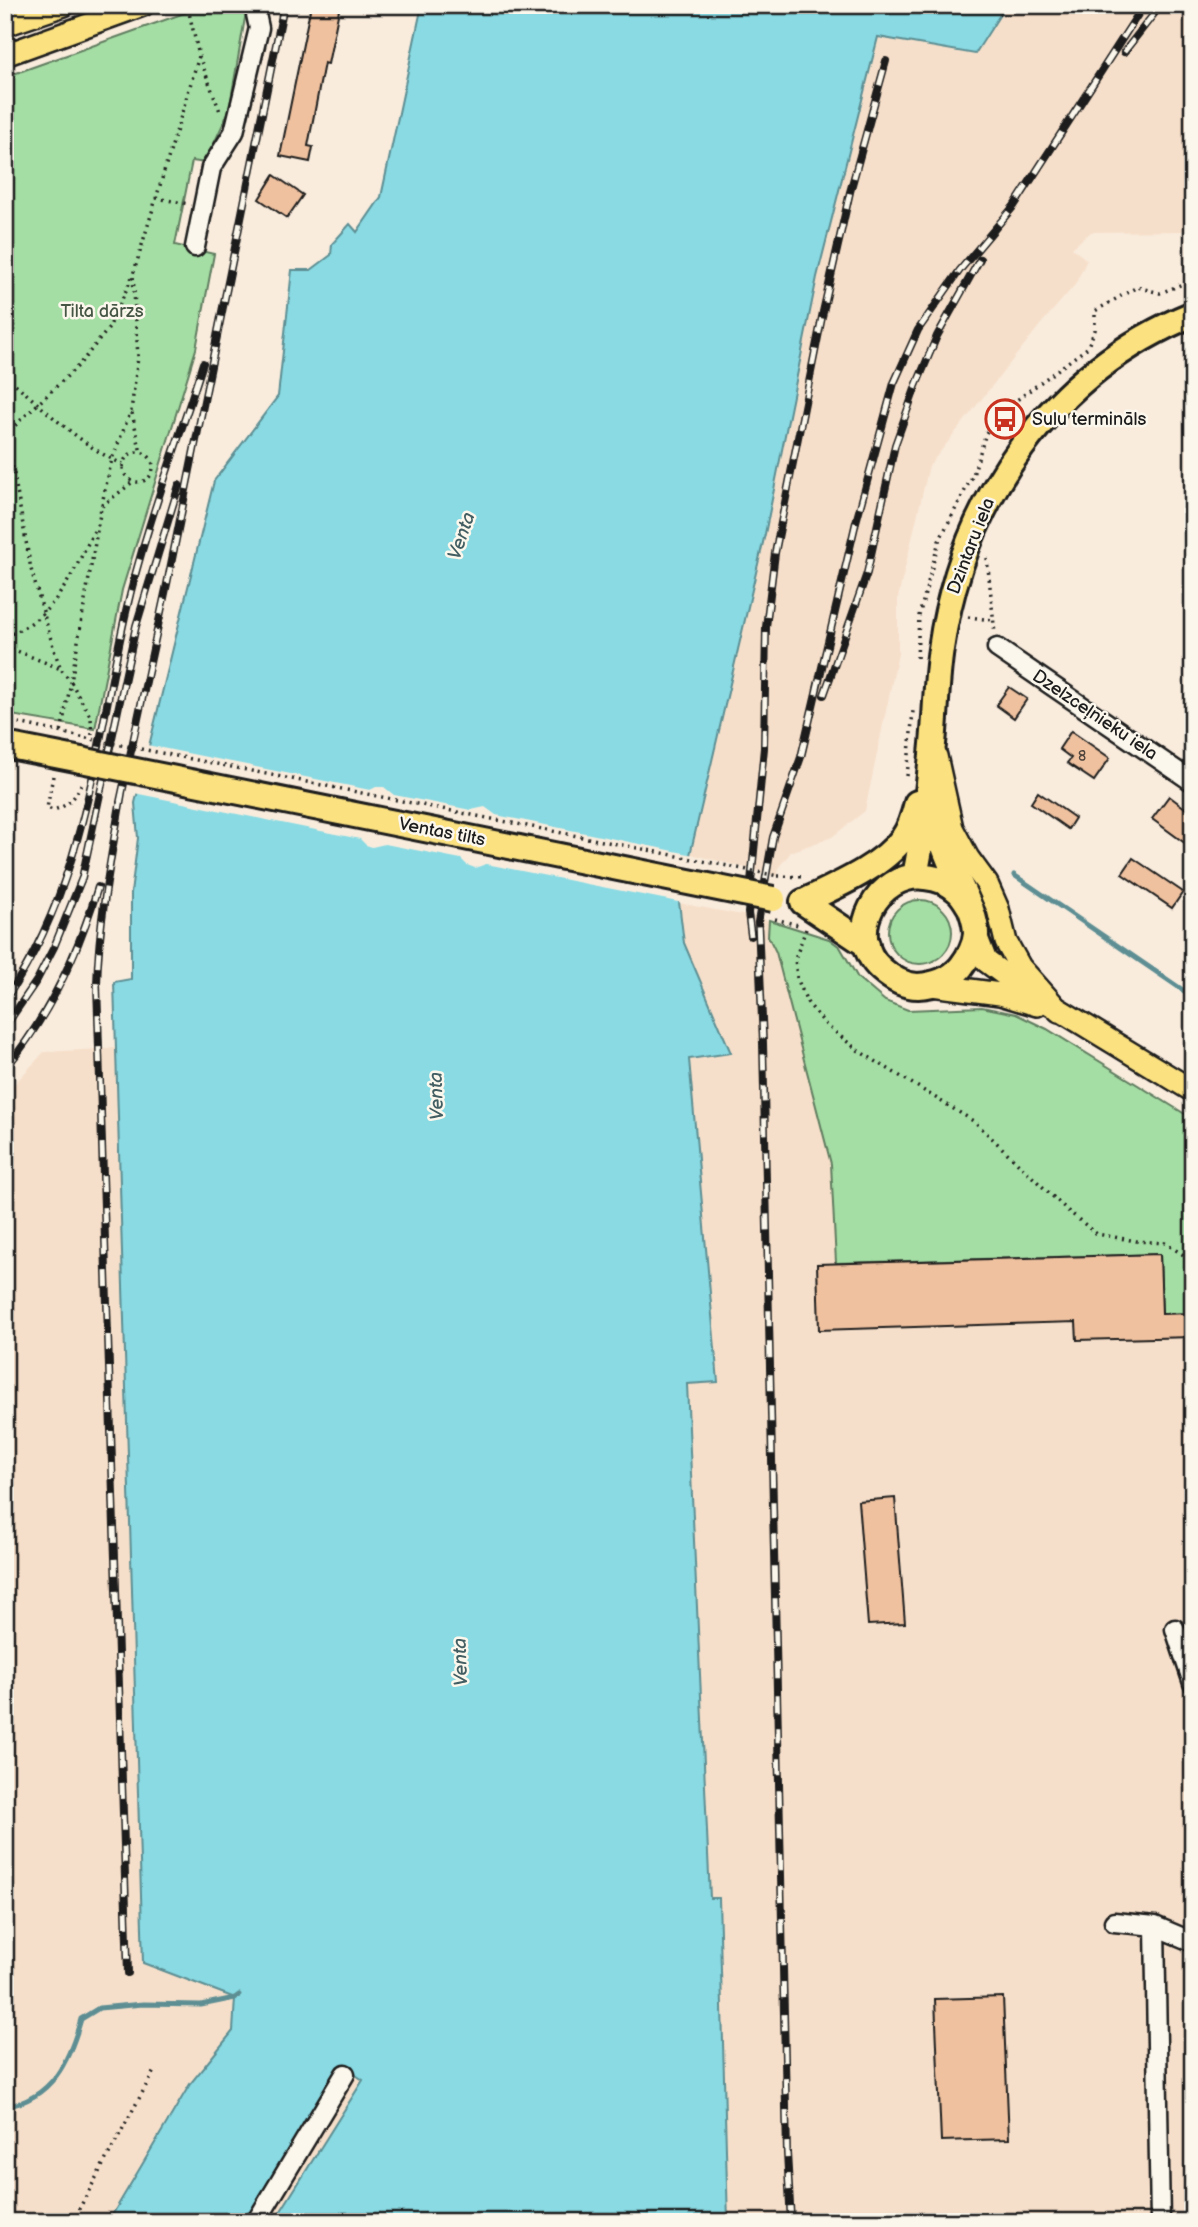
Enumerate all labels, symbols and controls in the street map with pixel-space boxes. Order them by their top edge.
park label: Tilta dārzs [60,301,144,322]
bus stop icon: Sulu termināls [984,398,1026,440]
place label: Sulu termināls [1032,409,1146,430]
street label: Dzintaru iela [943,495,999,597]
water label: Venta [443,509,481,563]
street label: Dzelzceļnieku iela [1029,665,1161,765]
house number: 8 [1078,748,1086,765]
street label: Ventas tilts [397,813,487,851]
water label: Venta [425,1071,449,1121]
water label: Venta [449,1637,473,1687]

